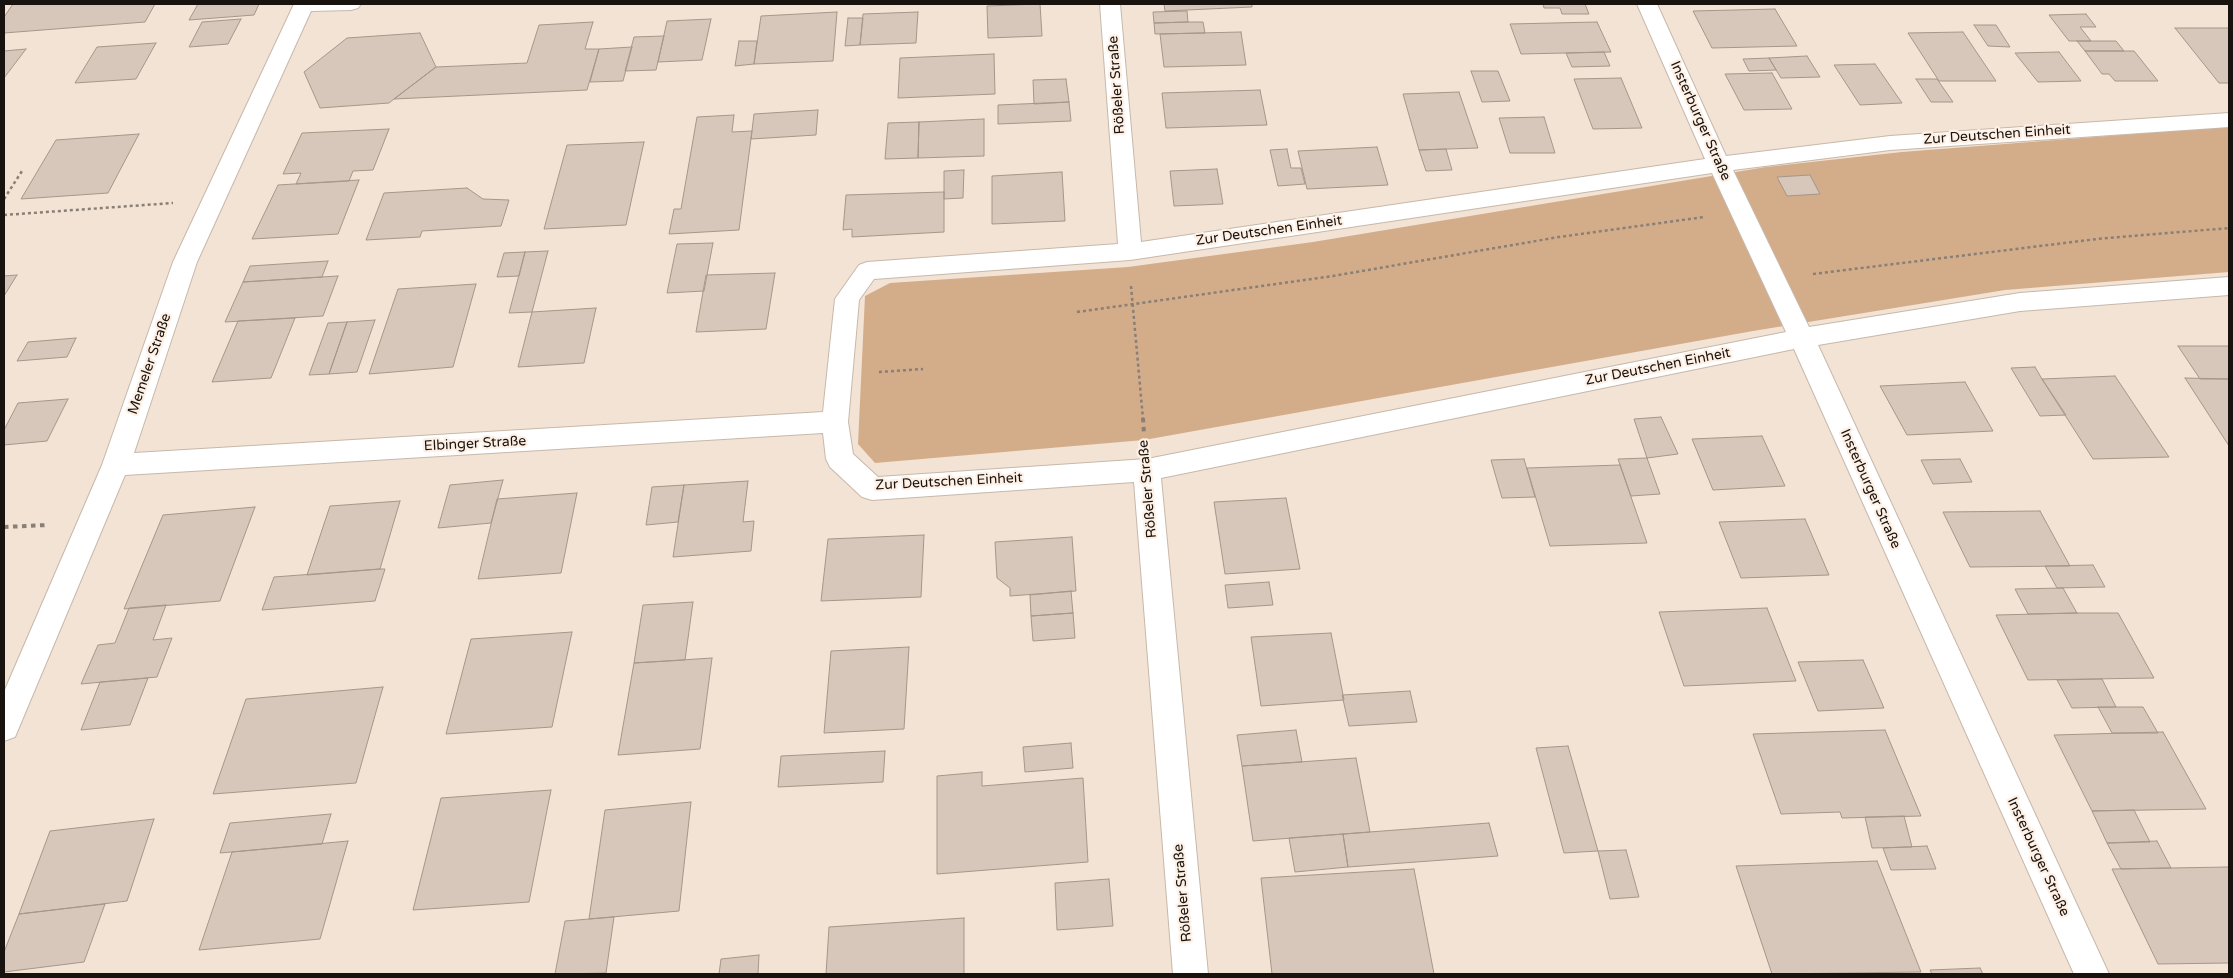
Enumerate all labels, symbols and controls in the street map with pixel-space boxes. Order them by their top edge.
street label: Rößeler Straße [1105,35,1129,135]
street label: Insterburger Straße [1666,59,1734,183]
street label: Zur Deutschen Einheit [1923,121,2071,149]
street label: Zur Deutschen Einheit [1195,212,1343,250]
street label: Memeler Straße [125,311,175,417]
street label: Zur Deutschen Einheit [1584,345,1732,389]
street label: Insterburger Straße [1836,427,1904,551]
street label: Elbinger Straße [423,433,527,455]
street label: Rößeler Straße [1135,439,1161,539]
street label: Zur Deutschen Einheit [875,470,1023,494]
street label: Insterburger Straße [2003,795,2073,919]
street label: Rößeler Straße [1170,843,1196,943]

